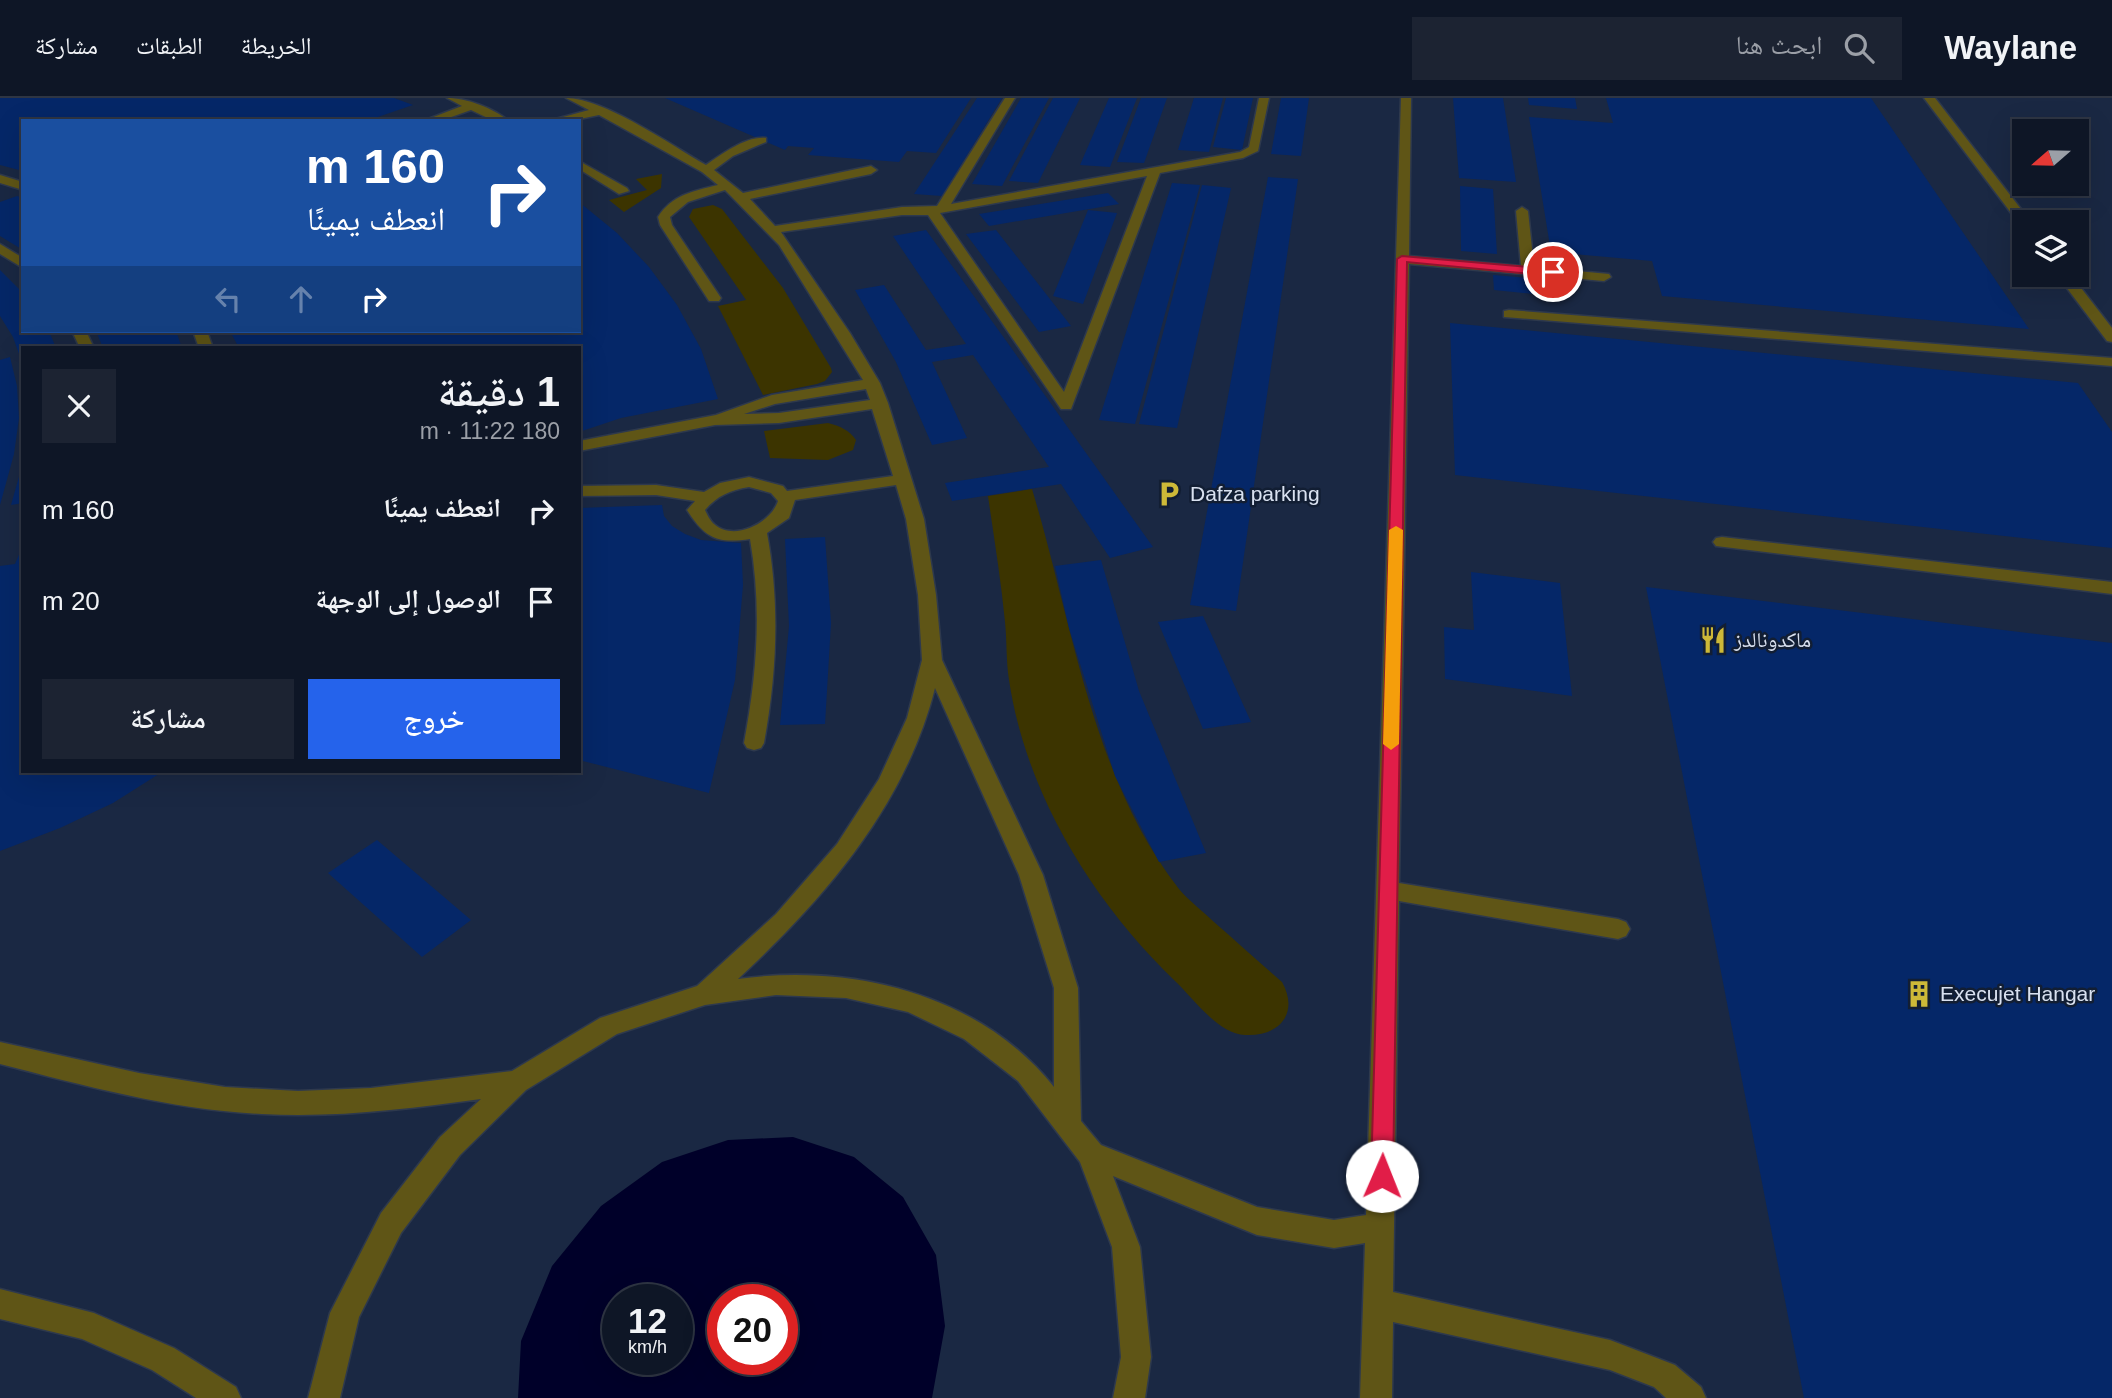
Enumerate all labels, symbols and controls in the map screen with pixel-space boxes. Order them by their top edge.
search box [1412,17,1902,80]
icon: search [1840,29,1878,67]
text: Waylane [1944,29,2077,66]
text: ابحث هنا [1736,30,1822,60]
text: مشاركة [35,32,98,59]
text: الطبقات [136,32,203,59]
text: الخريطة [241,32,311,59]
north arrow [2012,119,2090,196]
map controls [2012,119,2089,287]
text: 160 m [306,139,445,193]
icon: right [469,147,560,238]
text: انعطف يمينًا [307,201,445,237]
button: layers [2012,210,2089,287]
pin [1523,242,1583,302]
icon: arrive [1534,253,1572,291]
icon: left [209,280,247,318]
icon: ahead [282,280,320,318]
icon: right [355,280,393,318]
text: 1 دقيقة [438,368,560,415]
button: close [42,369,116,443]
text: 180 m · 11:22 [420,418,560,444]
parking icon: Dafza parking [1154,479,1184,509]
place label: Dafza parking [1190,482,1320,505]
icon: right [522,492,560,530]
text: انعطف يمينًا [384,493,501,523]
text: 160 m [42,495,114,525]
icon: arrive [522,583,560,621]
text: الوصول إلى الوجهة [316,584,501,614]
text: 20 m [42,586,100,616]
restaurant icon: ماكدونالدز [1698,625,1728,655]
place label: ماكدونالدز [1733,628,1811,651]
button: مشاركة [42,679,294,759]
button: خروج [308,679,560,759]
building icon: Execujet Hangar [1904,979,1934,1009]
place label: Execujet Hangar [1940,982,2095,1005]
position arrow [1345,1139,1419,1213]
speed limit sign: 20 [707,1284,798,1375]
text: 12 [628,1301,667,1340]
text: km/h [628,1337,667,1357]

